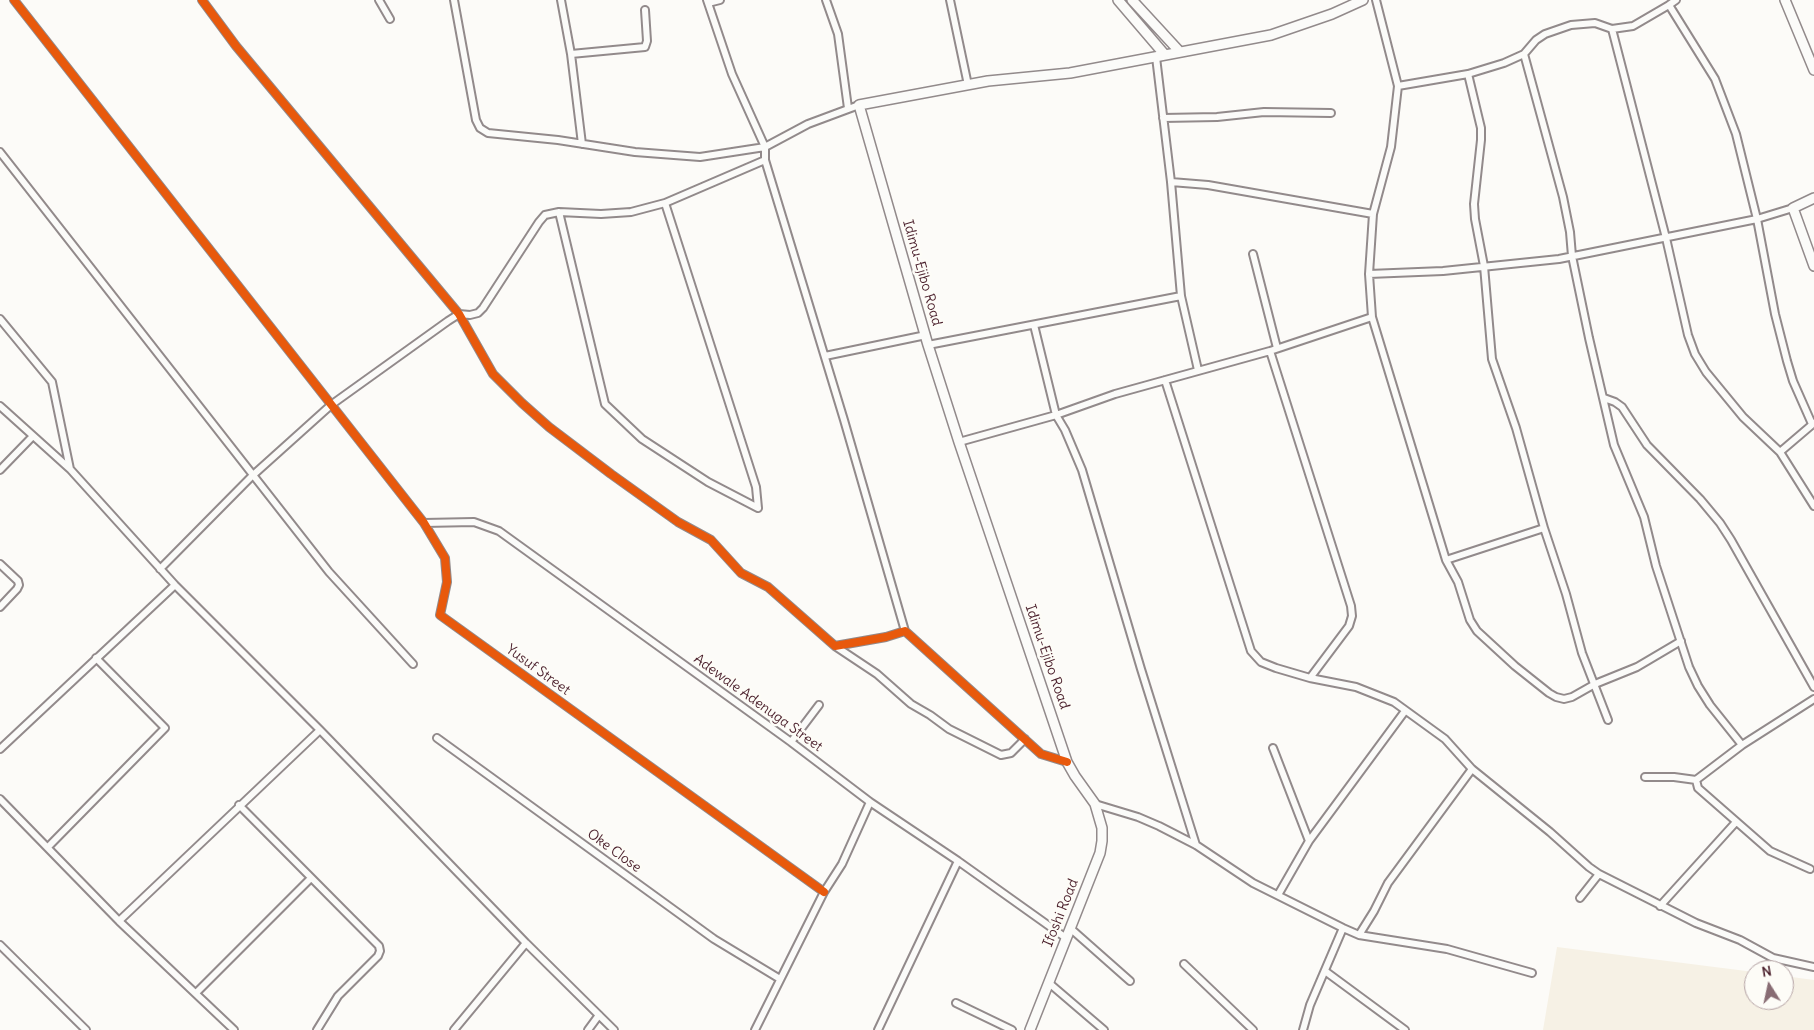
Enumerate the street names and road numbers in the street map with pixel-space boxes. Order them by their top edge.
street label: Idimu-Ejibo Road [899,218,945,328]
street label: Idimu-Ejibo Road [1021,602,1073,712]
street label: Yusuf Street [503,641,573,699]
street label: Adewale Adenuga Street [690,651,826,755]
street label: Oke Close [584,826,644,876]
street label: Ifoshi Road [1040,877,1082,949]

